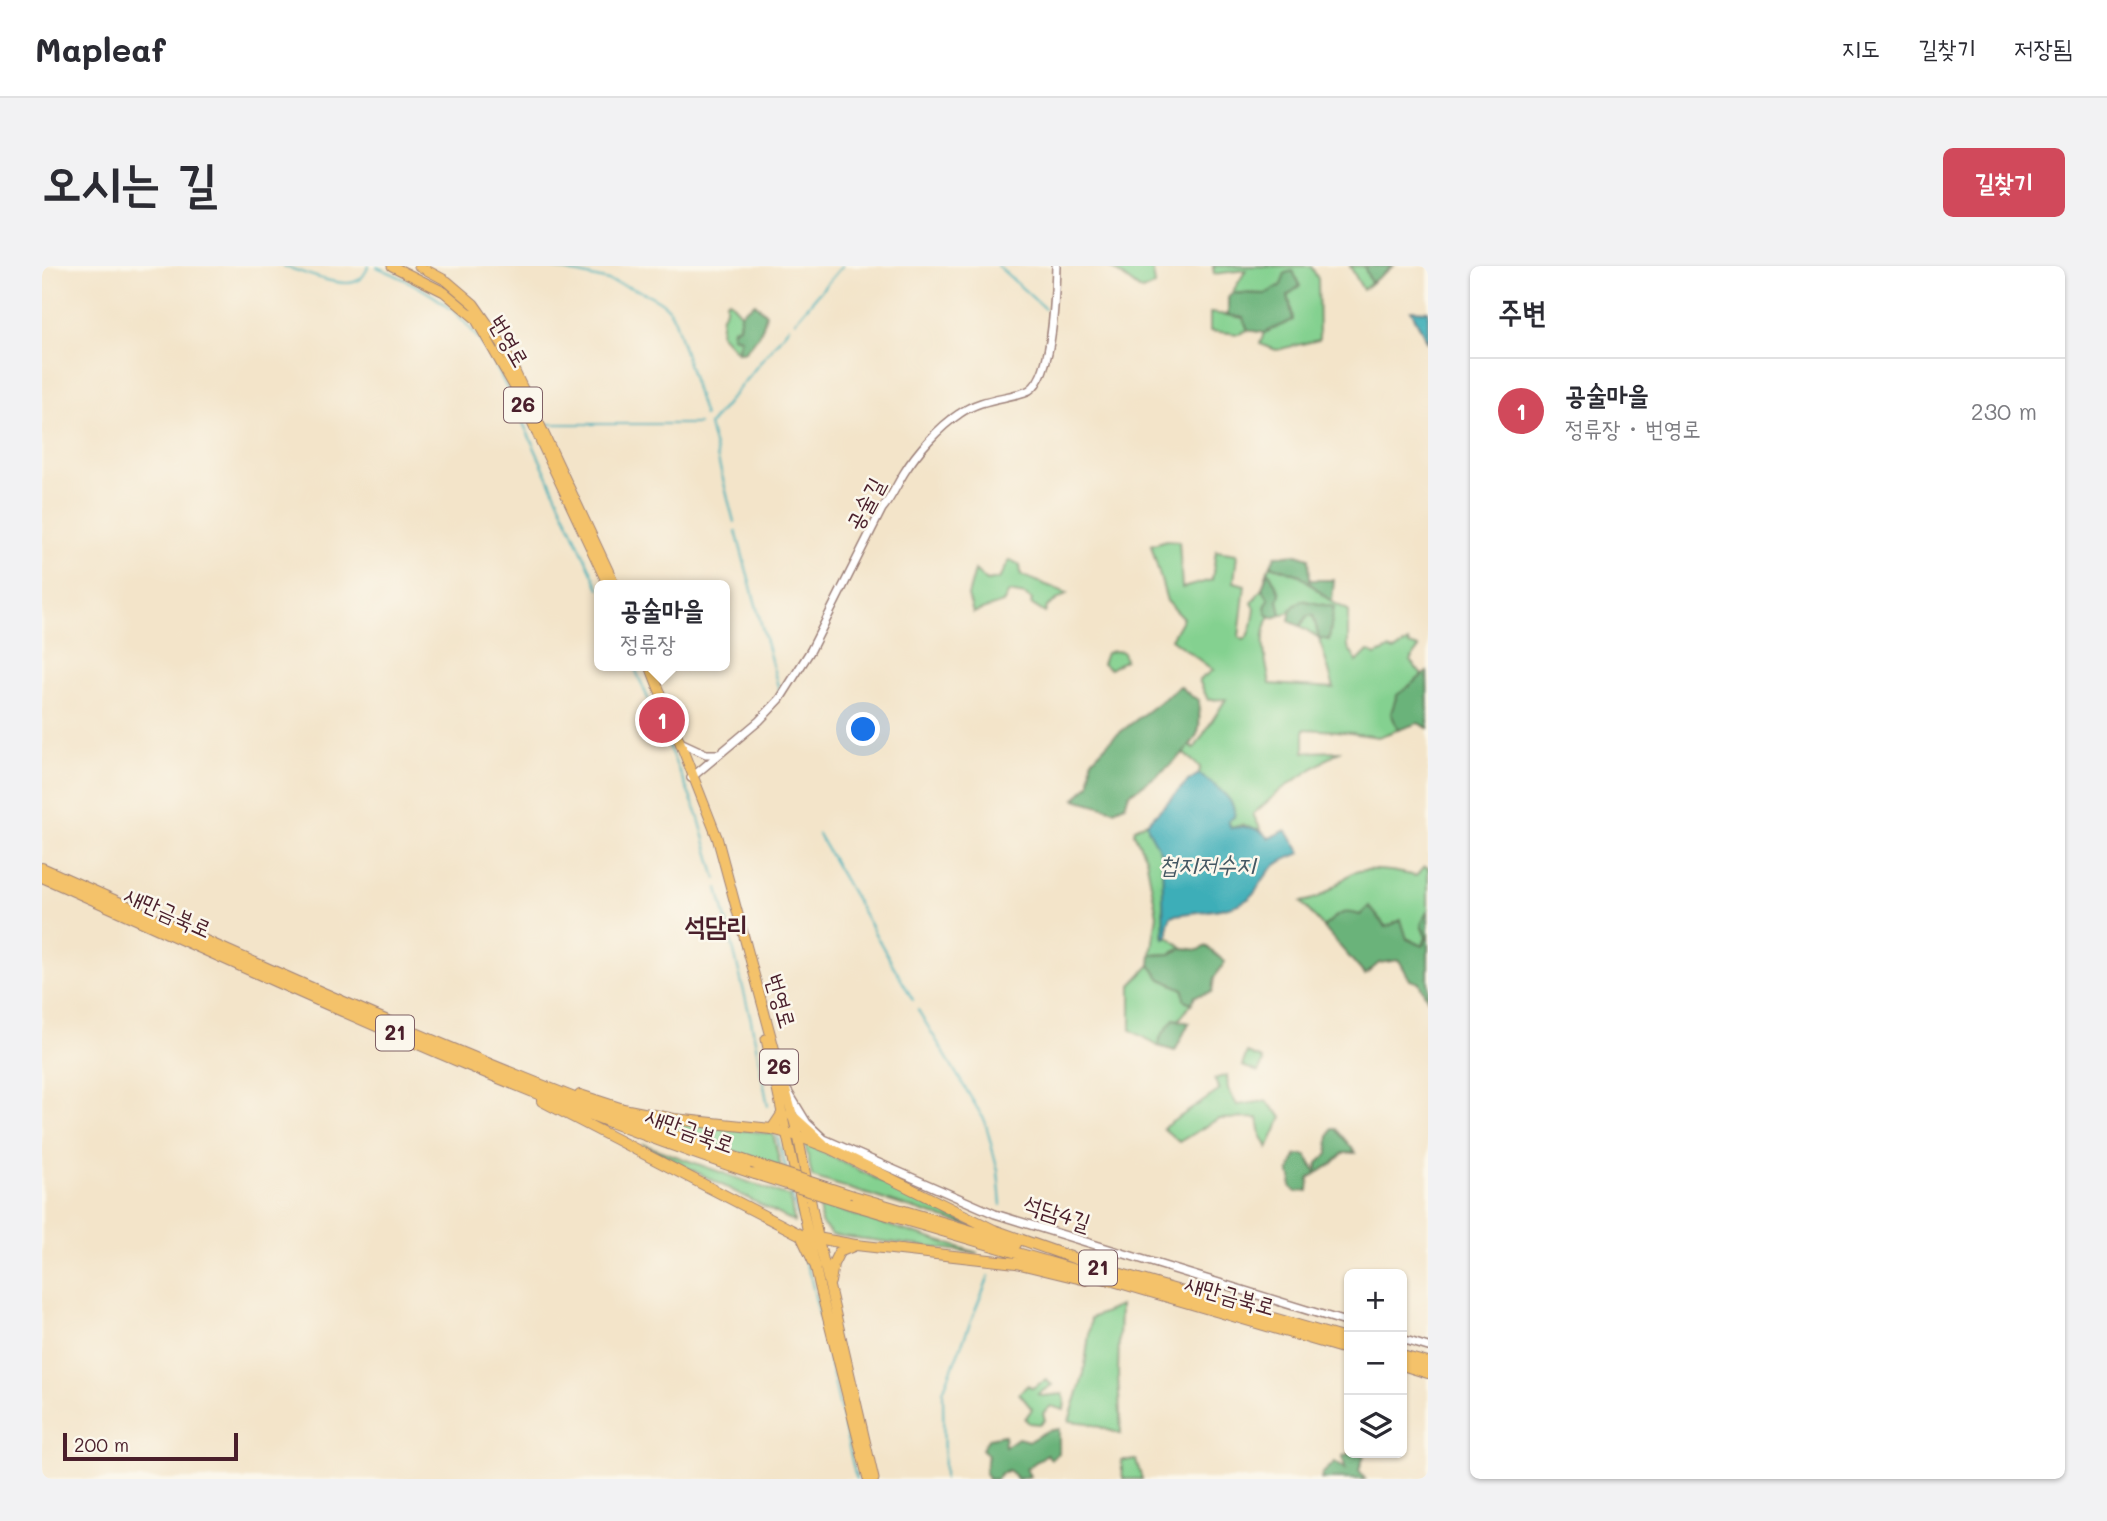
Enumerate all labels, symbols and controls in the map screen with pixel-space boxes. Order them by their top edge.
text: Mapleaf [35,27,166,70]
text: 지도 [1842,32,1880,63]
text: 길찾기 [1918,32,1976,63]
text: 저장됨 [2014,32,2072,63]
button: 길찾기 [1943,148,2065,217]
text: 오시는 길 [42,149,217,212]
text: 주변 [1498,291,1546,331]
street label: 번영로 [483,309,537,372]
text: 공술마을 [1565,377,1649,411]
road number: 26 [504,388,542,422]
text: 1 [1516,396,1526,426]
text: 230 m [1971,396,2037,426]
text: 정류장 · 번영로 [1565,413,1701,443]
street label: 공술길 [838,472,890,535]
popup [594,580,730,671]
text: 공술마을 [620,592,704,626]
text: 정류장 [620,628,676,658]
pin: 1 [639,694,685,746]
your location [846,712,880,746]
water label: 첩지저수지 [1159,848,1258,879]
street label: 새만금북로 [120,879,217,944]
district label: 석담리 [685,908,747,942]
street label: 번영로 [760,970,804,1032]
road number: 21 [376,1016,414,1050]
road number: 26 [760,1050,798,1084]
street label: 새만금북로 [642,1099,739,1159]
street label: 석담4길 [1020,1187,1095,1237]
road number: 21 [1079,1250,1117,1286]
street label: 새만금북로 [1182,1267,1279,1321]
map controls [1344,1269,1407,1458]
button: + [1344,1269,1407,1332]
button: − [1344,1332,1407,1395]
button: layers [1344,1395,1407,1458]
scale bar [63,1430,238,1462]
text: 200 m [74,1432,129,1457]

